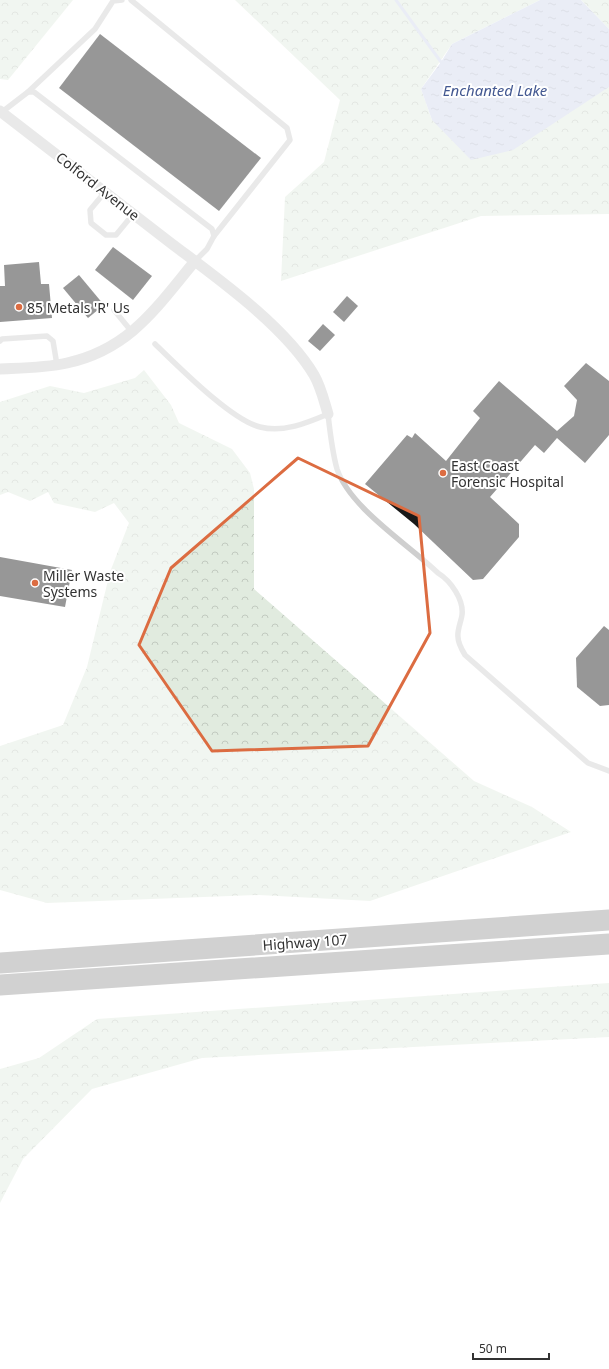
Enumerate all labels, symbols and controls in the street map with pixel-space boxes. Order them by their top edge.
water label: Enchanted Lake [443,80,548,100]
street label: Colford Avenue [52,147,144,225]
place label: 85 Metals 'R' Us [27,298,130,317]
marker: 85 Metals 'R' Us [14,302,24,312]
place label: East Coast Forensic Hospital [451,456,564,491]
marker: East Coast Forensic Hospital [438,468,448,478]
place label: Miller Waste Systems [43,566,124,601]
marker: Miller Waste Systems [30,578,40,588]
street label: Highway 107 [262,930,348,954]
scale bar [473,1335,549,1361]
text: 50 m [479,1340,507,1357]

